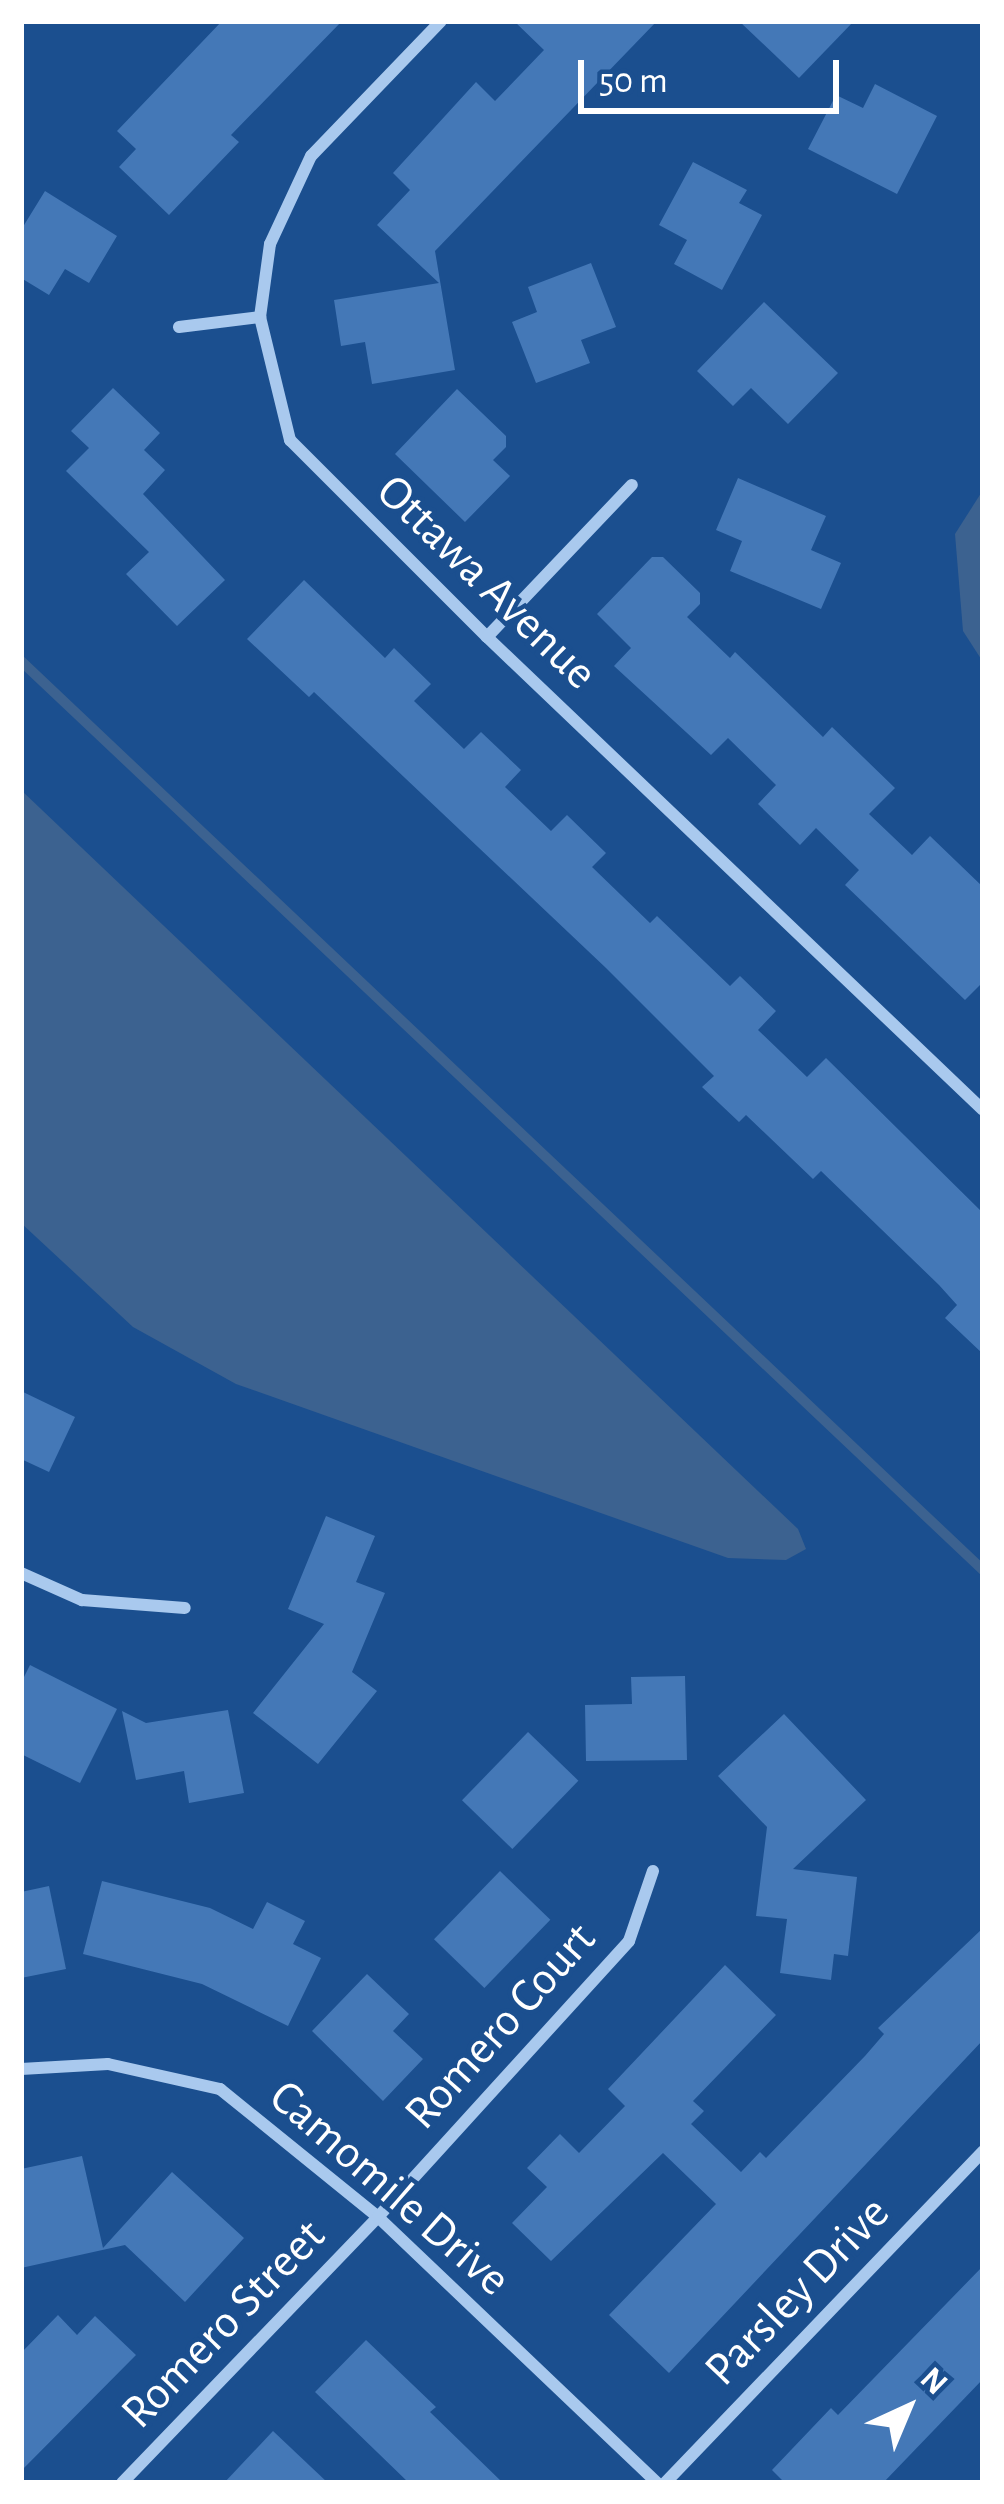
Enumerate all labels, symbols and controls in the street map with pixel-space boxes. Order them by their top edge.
scale bar [584,36,845,110]
text: 50 m [599,63,668,99]
street label: Ottawa Avenue [364,464,608,702]
street label: Romero Court [393,1912,609,2142]
street label: Camomile Drive [257,2069,521,2309]
street label: Parsley Drive [694,2185,902,2399]
street label: Romero Street [110,2208,338,2442]
north arrow [848,2348,968,2468]
text: N [914,2362,953,2402]

